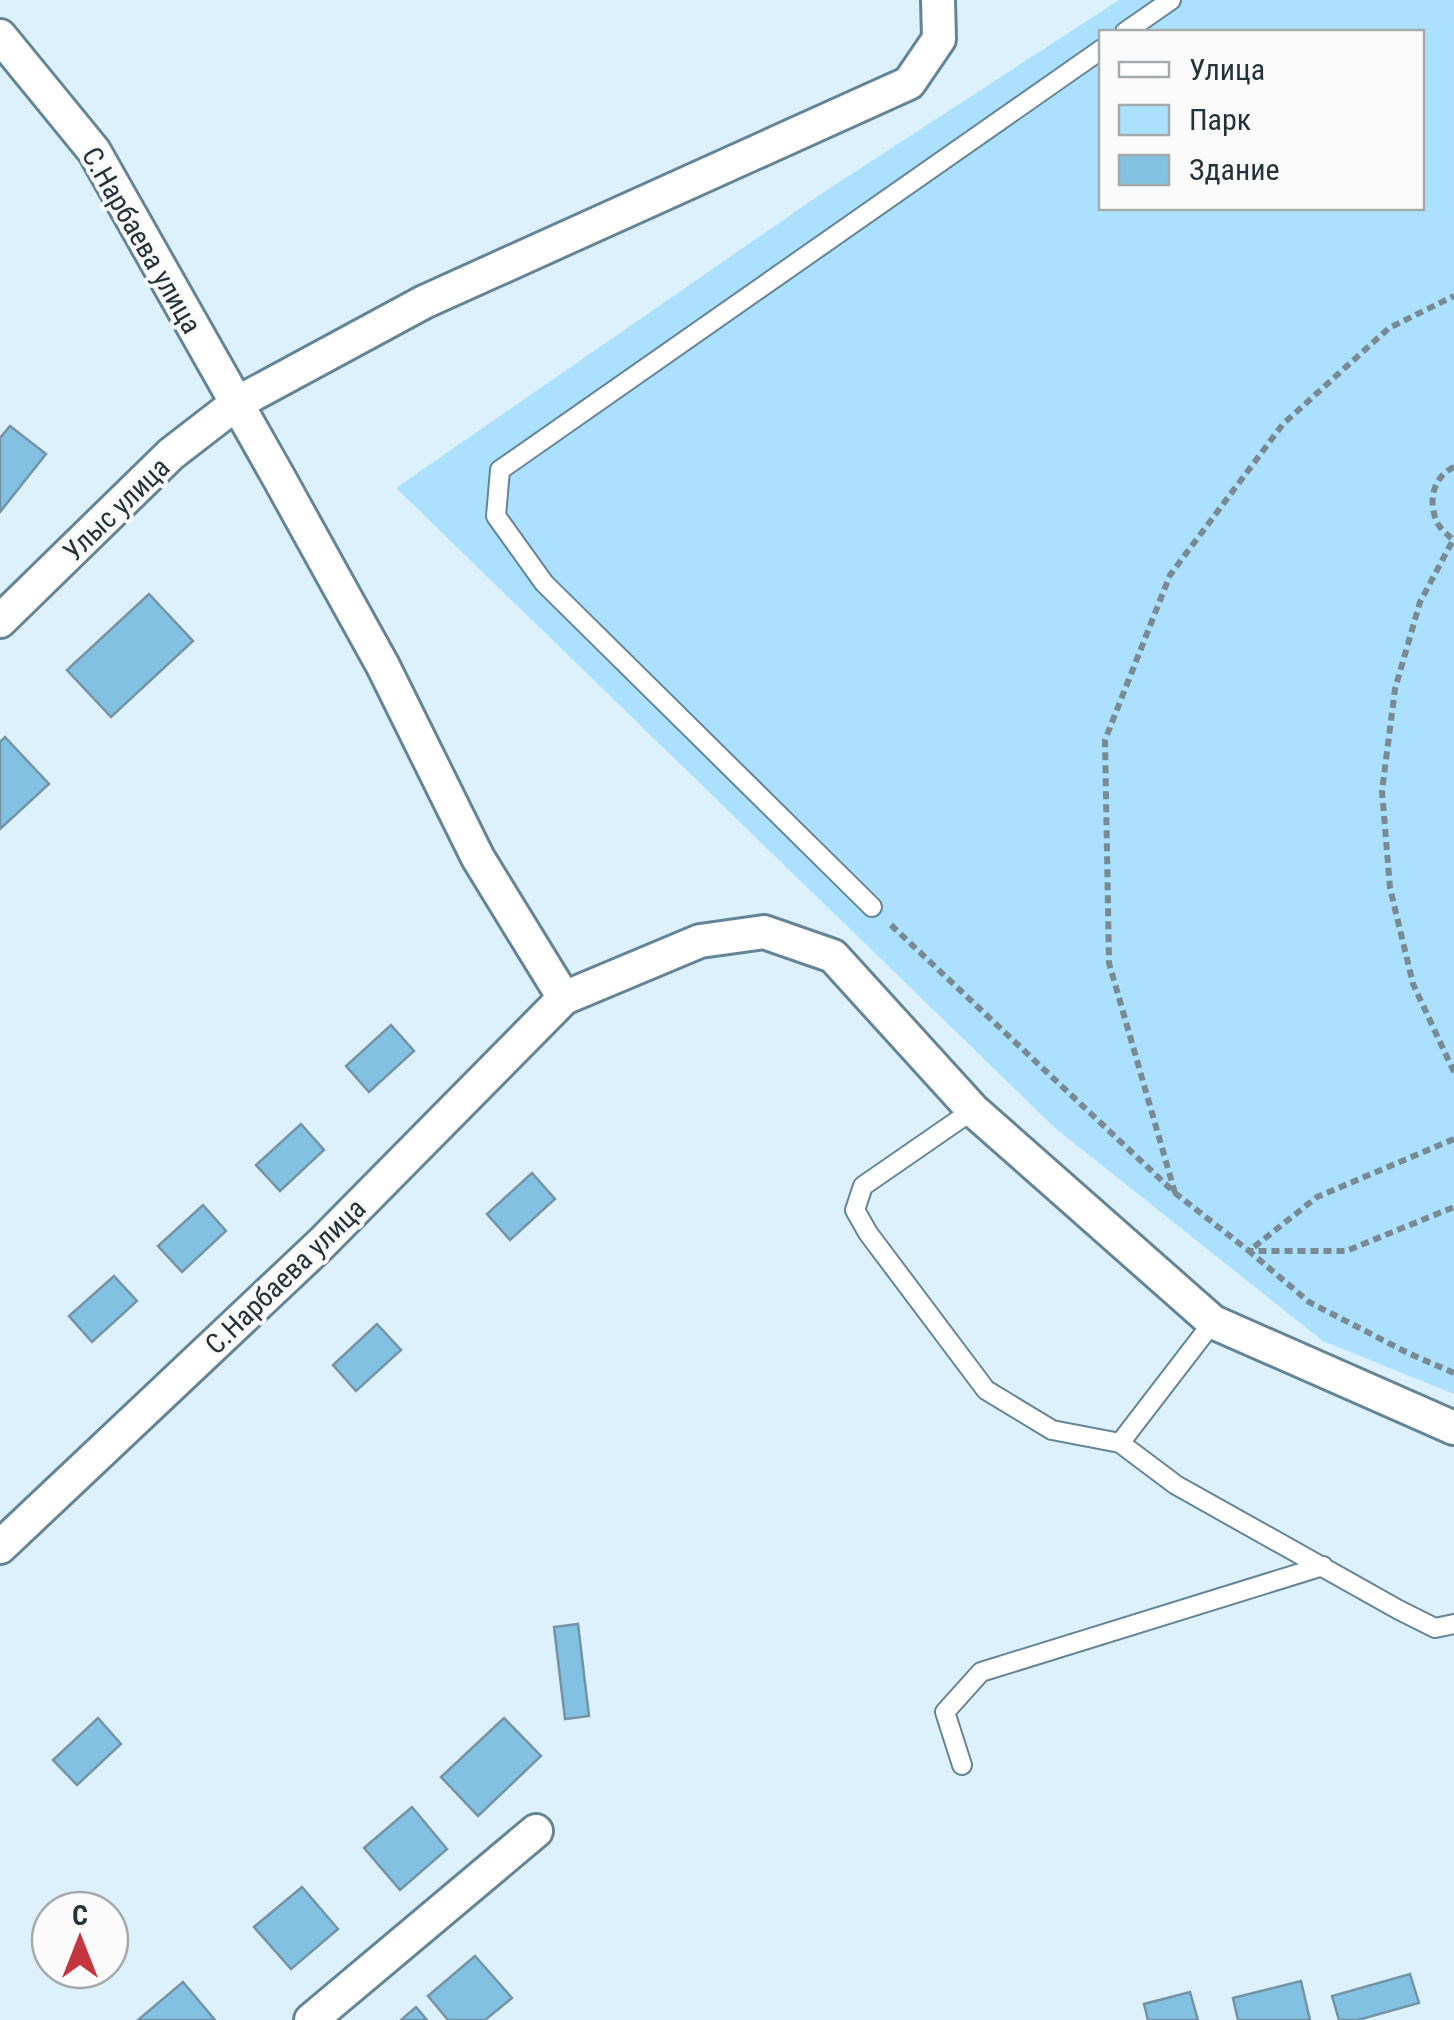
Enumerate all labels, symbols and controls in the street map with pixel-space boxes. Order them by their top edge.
legend [1099,30,1424,210]
text: Улица [1189,52,1265,87]
text: Парк [1189,102,1251,137]
street label: С.Нарбаева улица [75,141,208,339]
text: Здание [1189,152,1280,187]
street label: Улыс улица [56,451,176,568]
street label: С.Нарбаева улица [198,1192,372,1361]
north arrow [30,1890,130,1990]
text: С [72,1899,88,1932]

